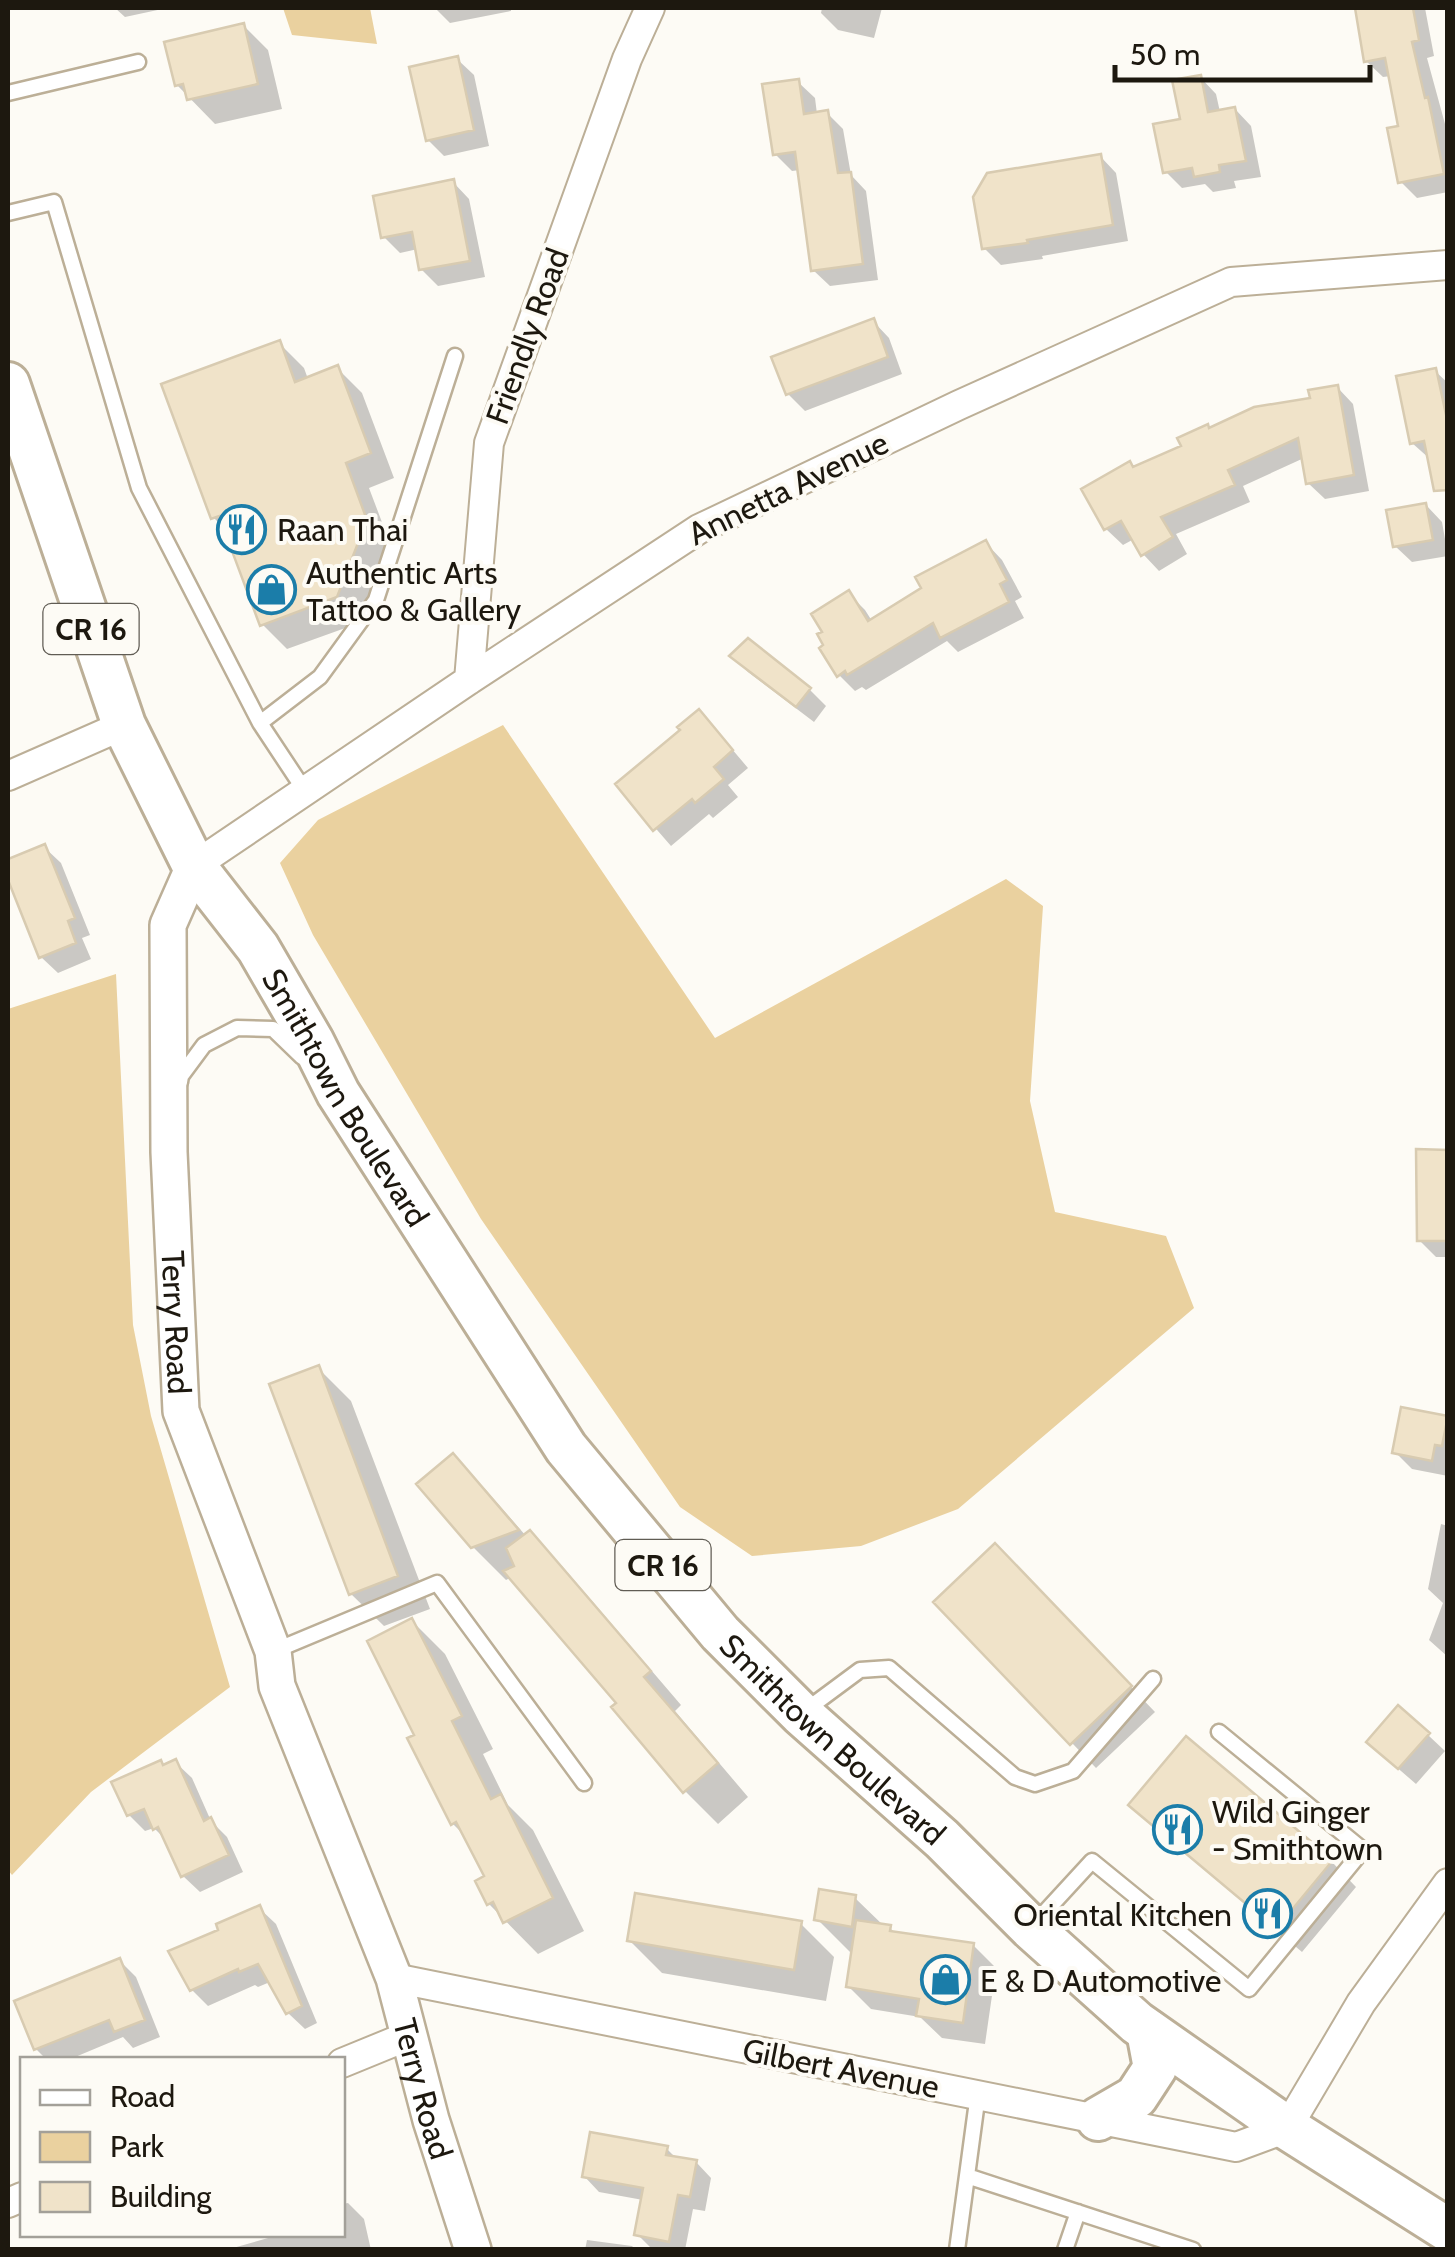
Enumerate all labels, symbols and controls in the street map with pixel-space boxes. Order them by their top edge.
scale bar [1115,20,1370,82]
text: 50 m [1130,36,1200,73]
street label: Friendly Road [477,243,577,429]
street label: Annetta Avenue [682,423,894,553]
restaurant icon: Raan Thai [216,503,268,555]
place label: Raan Thai [277,510,408,549]
place label: Authentic Arts Tattoo & Gallery [306,553,521,629]
shop icon: Authentic Arts Tattoo & Gallery [245,564,297,616]
road number: CR 16 [44,604,138,654]
street label: Smithtown Boulevard [255,961,438,1233]
street label: Terry Road [154,1250,200,1395]
road number: CR 16 [616,1540,710,1590]
street label: Smithtown Boulevard [712,1625,954,1853]
place label: Wild Ginger - Smithtown [1212,1792,1383,1868]
restaurant icon: Wild Ginger - Smithtown [1151,1803,1203,1855]
restaurant icon: Oriental Kitchen [1241,1888,1293,1940]
place label: Oriental Kitchen [1013,1895,1232,1934]
shop icon: E & D Automotive [919,1954,971,2006]
place label: E & D Automotive [980,1961,1221,2000]
street label: Terry Road [386,2014,462,2164]
street label: Gilbert Avenue [739,2030,943,2106]
legend [20,2057,345,2237]
text: Road [110,2078,175,2115]
text: Park [110,2128,165,2165]
text: Building [110,2178,213,2215]

